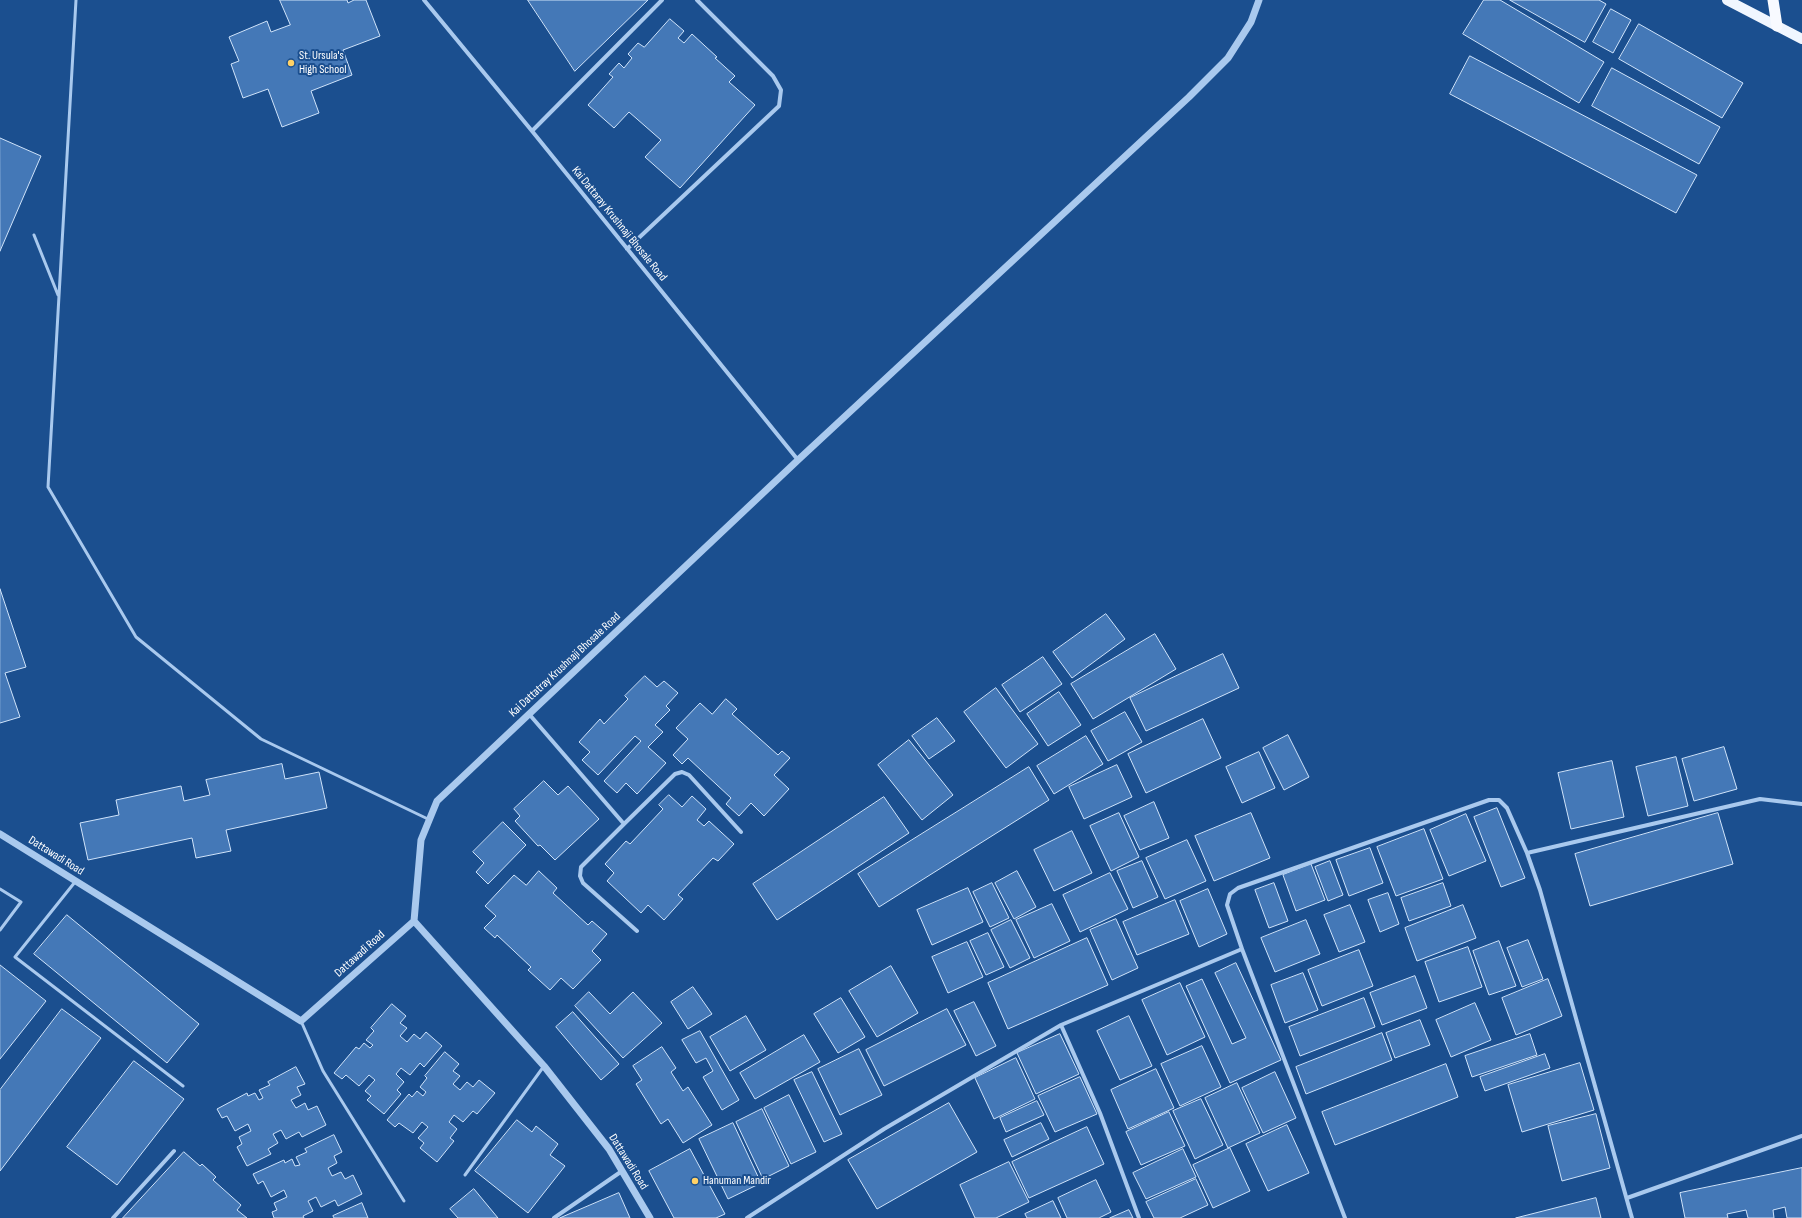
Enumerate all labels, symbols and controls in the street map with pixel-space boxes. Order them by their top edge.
place label: St. Ursula's High School [299,49,346,77]
marker: St. Ursula's High School [286,58,296,68]
street label: Kai Dattaray Krushnaji Bhosale Road [568,164,670,284]
street label: Kai Dattatray Krushnaji Bhosale Road [506,610,624,720]
street label: Dattawadi Road [26,833,86,879]
street label: Dattawadi Road [332,928,388,980]
street label: Dattawadi Road [605,1132,651,1192]
place label: Hanuman Mandir [703,1174,771,1188]
marker: Hanuman Mandir [690,1176,700,1186]

